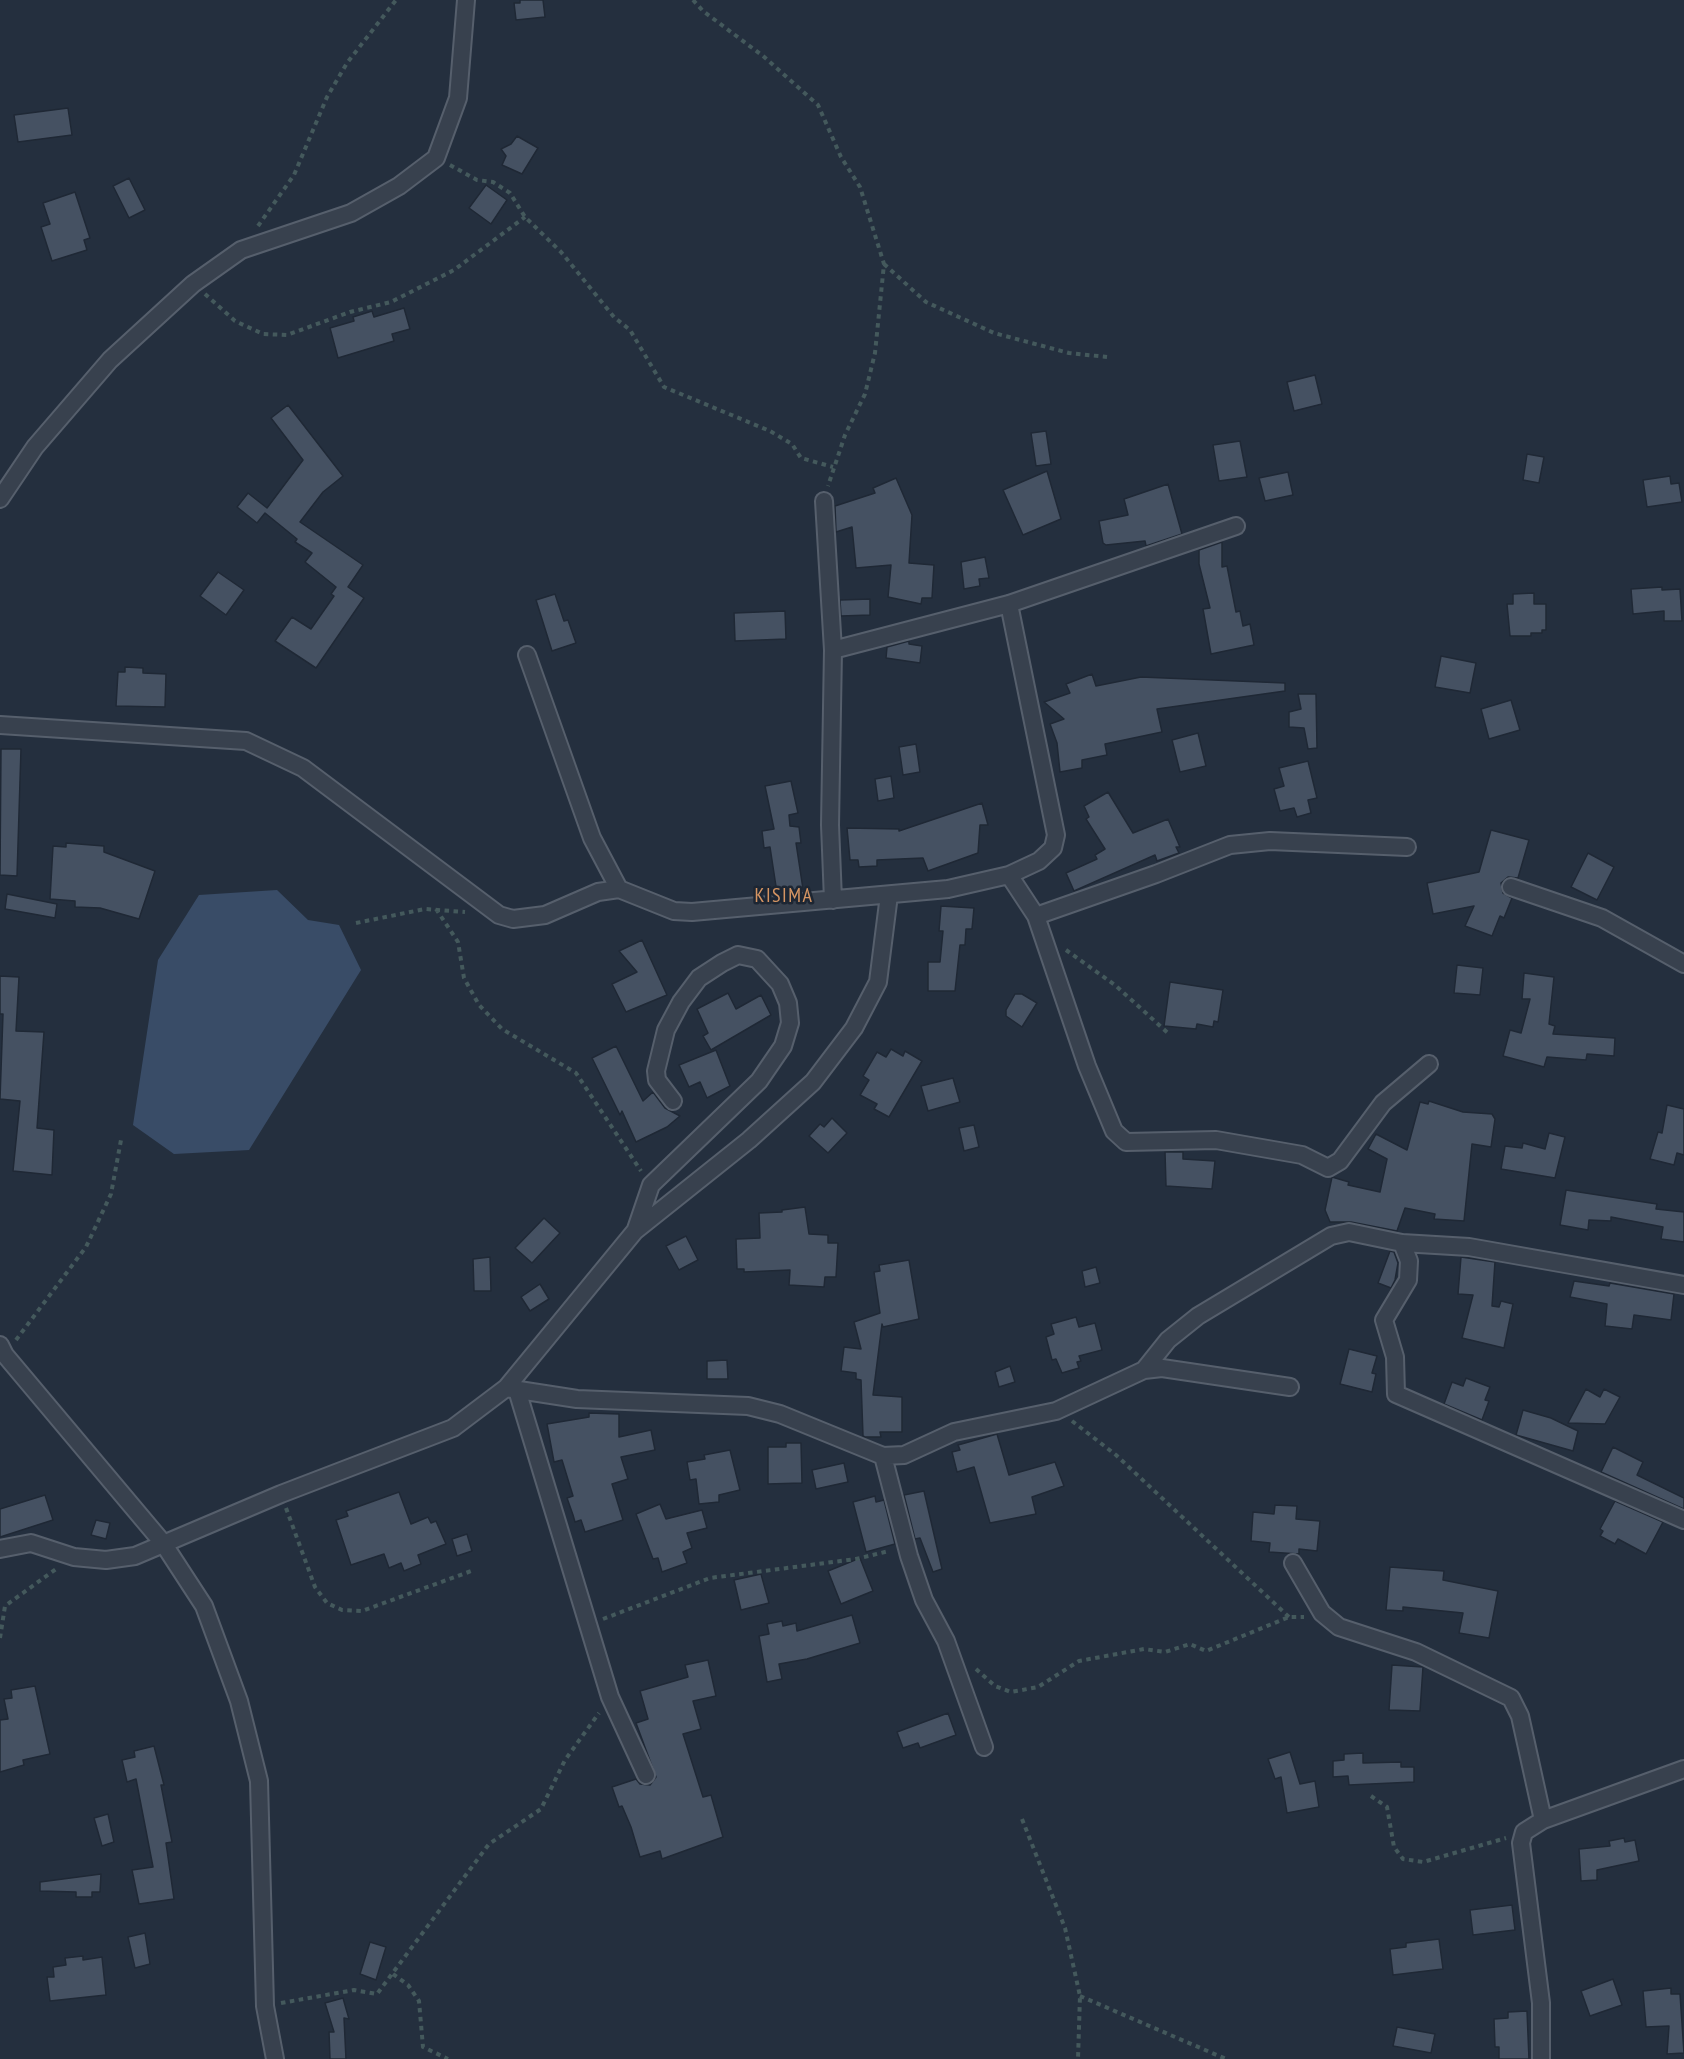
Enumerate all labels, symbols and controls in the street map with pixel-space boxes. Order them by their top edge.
district label: KISIMA [755,884,813,908]

